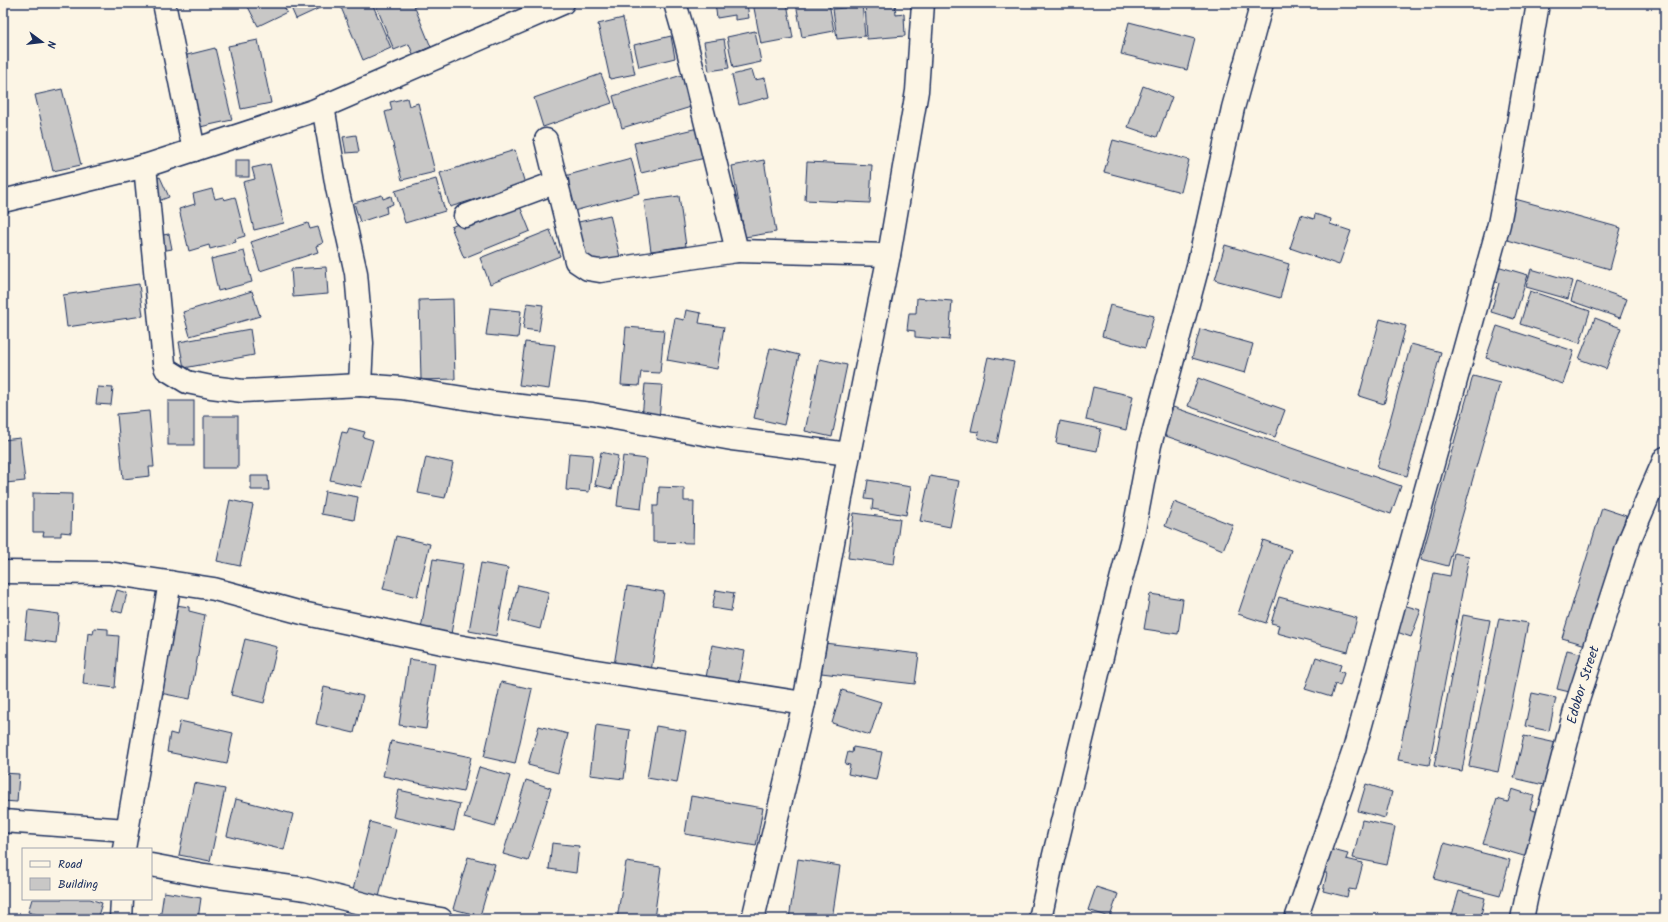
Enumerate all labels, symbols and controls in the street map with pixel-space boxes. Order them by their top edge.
north arrow [22,22,62,62]
text: N [41,39,60,50]
street label: Edobor Street [1561,642,1606,727]
legend [22,848,152,900]
text: Road [58,855,83,874]
text: Building [58,875,98,894]

